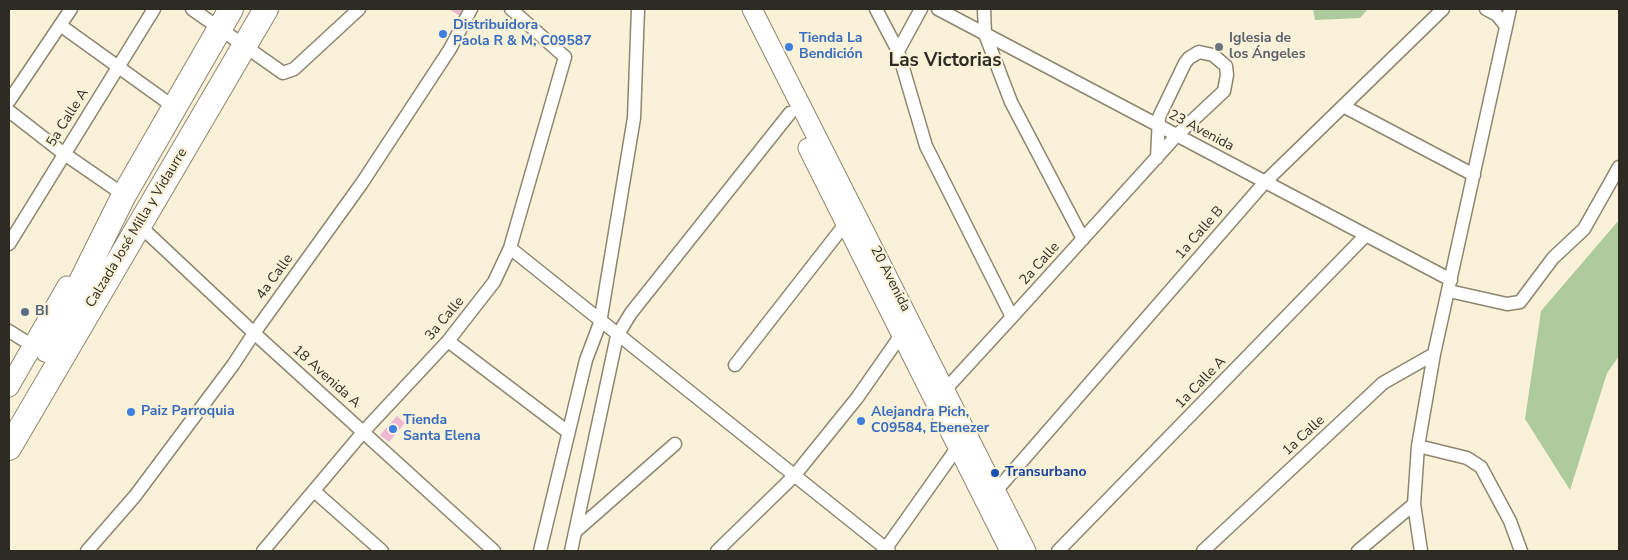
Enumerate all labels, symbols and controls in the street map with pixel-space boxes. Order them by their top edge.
place label: Distribuidora Paola R & M, C09587 [453,18,592,50]
marker: Distribuidora Paola R & M, C09587 [437,28,449,40]
place label: Tienda La Bendición [799,31,863,64]
place label: Iglesia de los Ángeles [1229,31,1306,64]
marker: Tienda La Bendición [783,41,795,53]
marker: Iglesia de los Ángeles [1213,41,1225,53]
district label: Las Victorias [889,50,1001,72]
street label: 5a Calle A [44,86,92,150]
street label: 23 Avenida [1165,107,1237,155]
street label: Calzada José Milla y Vidaurre [83,145,191,311]
street label: 1a Calle B [1172,203,1228,263]
street label: 2a Calle [1016,239,1064,289]
street label: 20 Avenida [866,243,914,315]
street label: 4a Calle [253,251,297,303]
street label: 3a Calle [422,294,468,344]
place label: BI [35,304,49,320]
marker: BI [19,306,31,318]
street label: 18 Avenida A [289,342,363,412]
street label: 1a Calle A [1172,354,1230,412]
place label: Paiz Parroquia [141,404,235,420]
place label: Alejandra Pich, C09584, Ebenezer [871,405,989,438]
marker: Paiz Parroquia [125,406,137,418]
street label: 1a Calle [1279,412,1329,460]
place label: Tienda Santa Elena [403,413,481,446]
marker: Alejandra Pich, C09584, Ebenezer [855,415,867,427]
marker: Tienda Santa Elena [387,423,399,435]
place label: Transurbano [1005,465,1087,481]
marker: Transurbano [989,467,1001,479]

